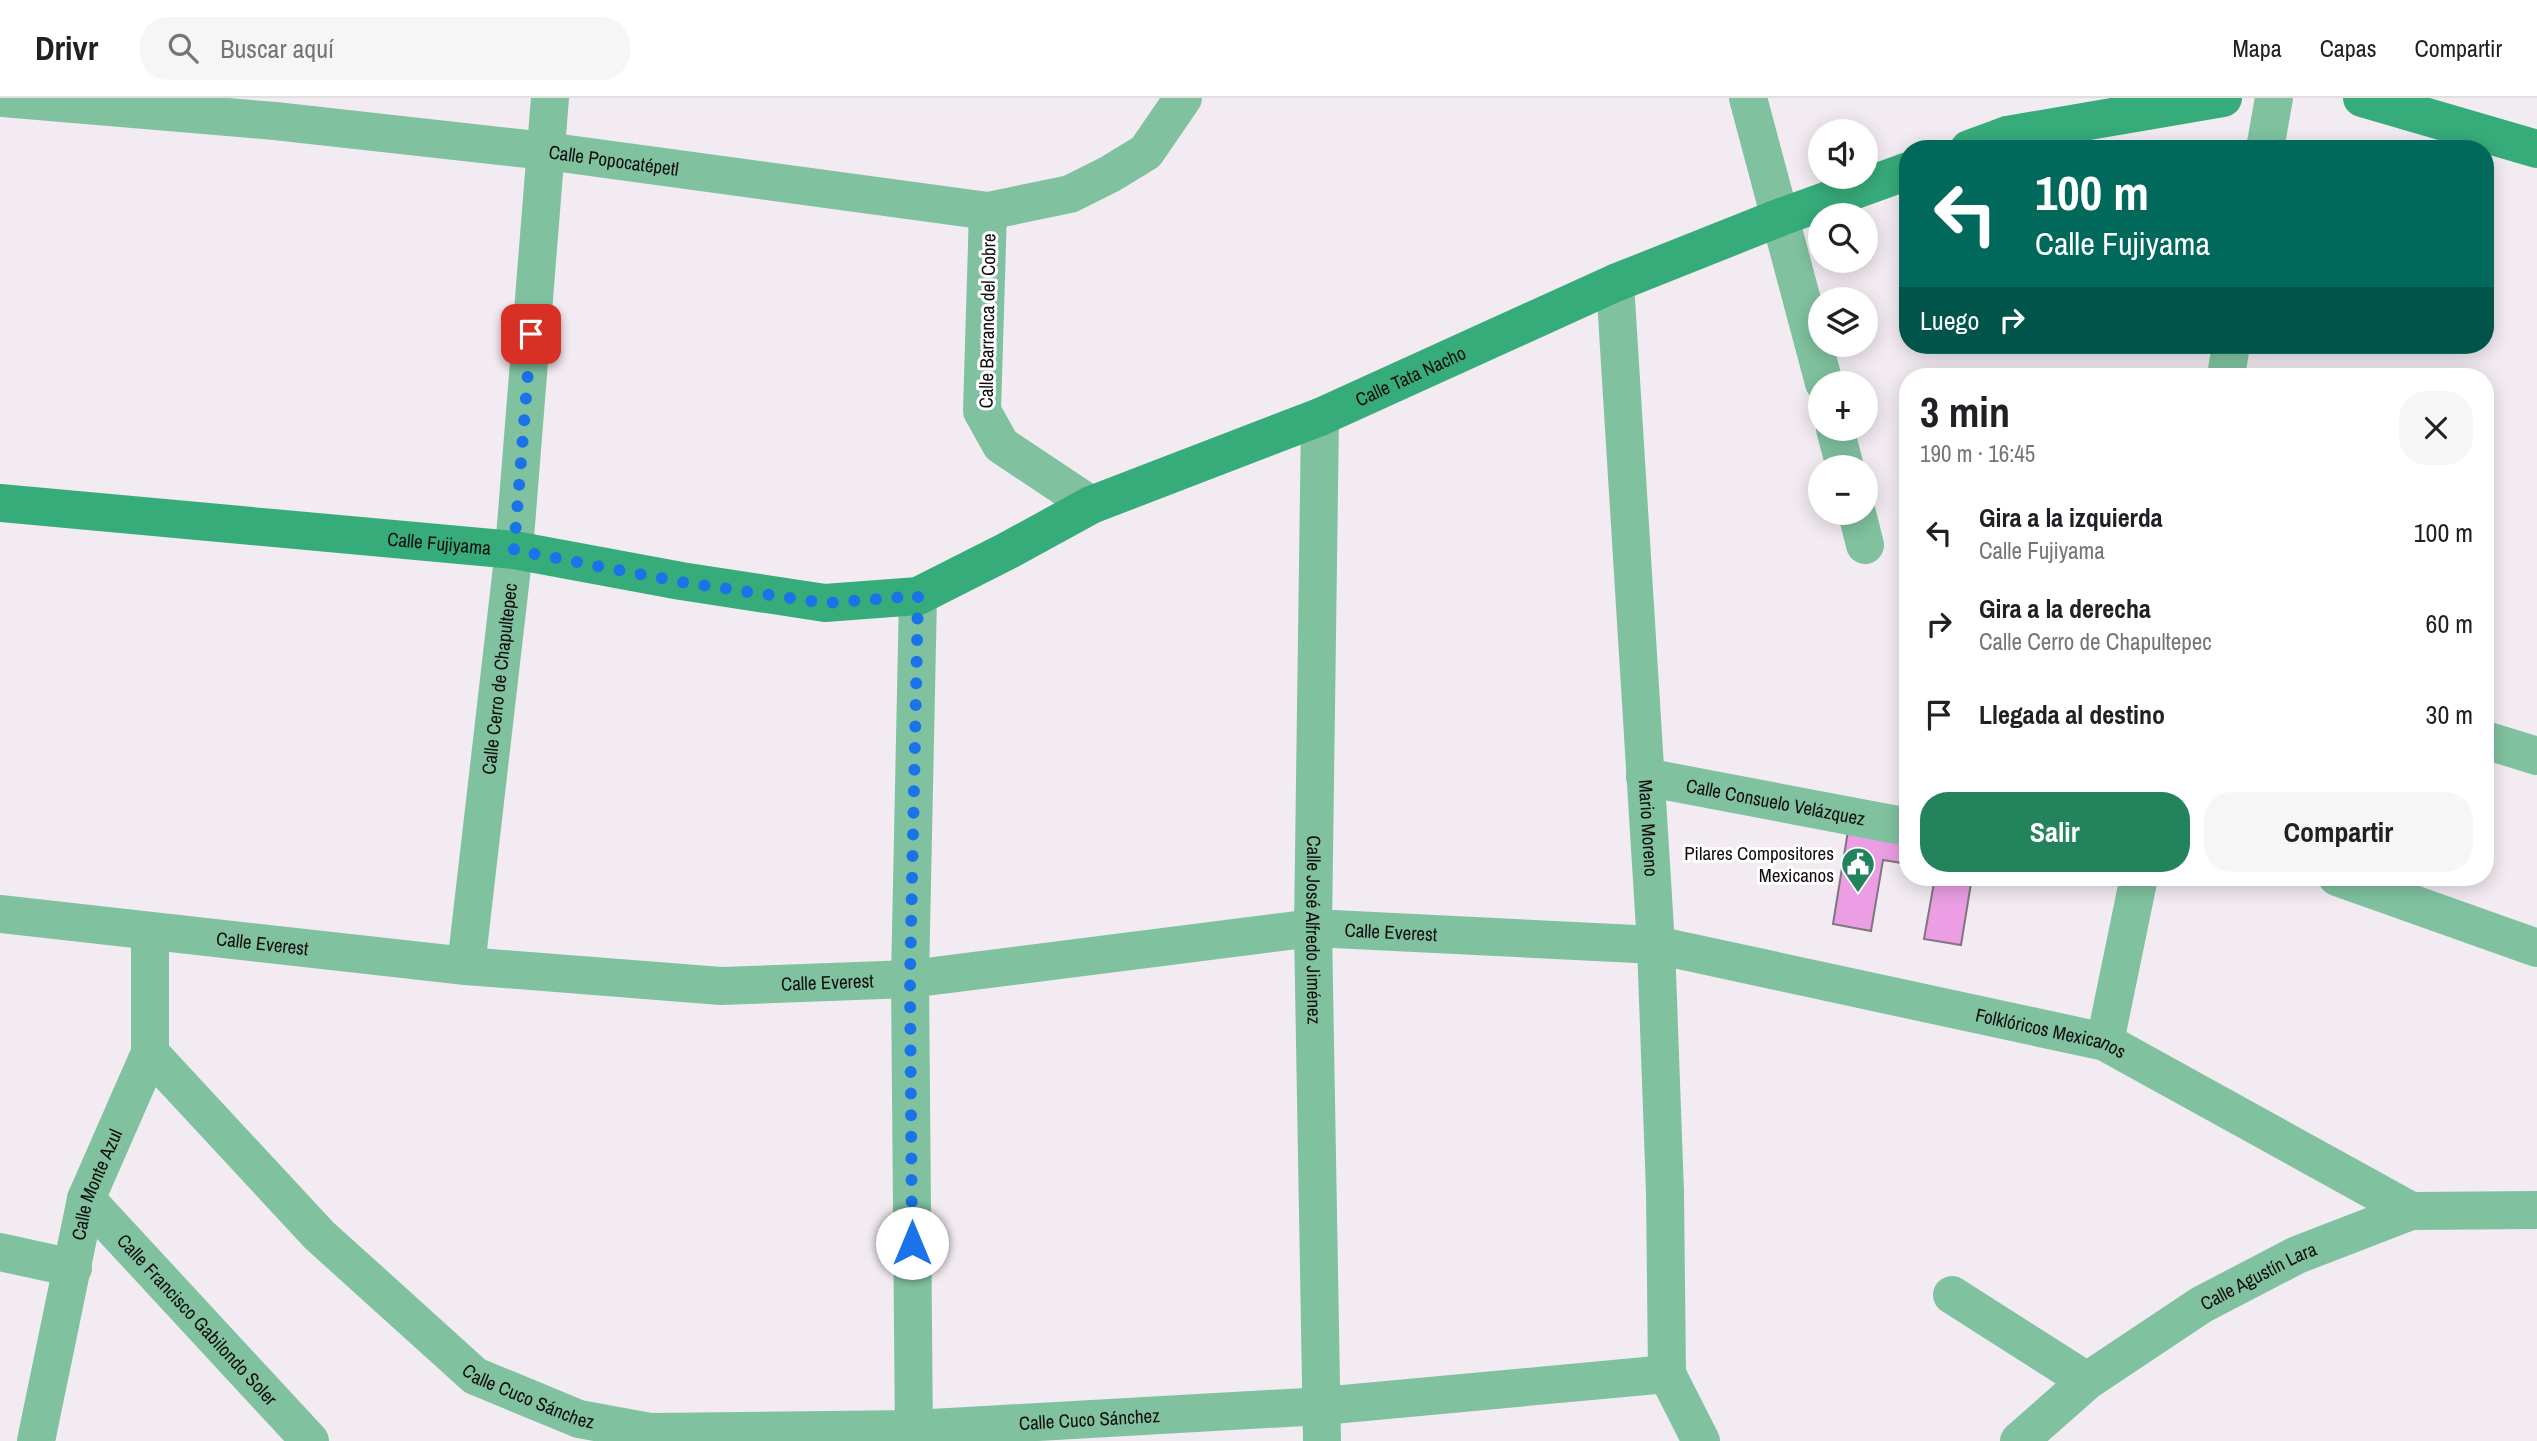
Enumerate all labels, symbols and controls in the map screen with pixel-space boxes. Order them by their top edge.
search box [140,17,630,80]
text: Drivr [35,26,98,70]
icon: search [164,29,202,67]
text: Buscar aquí [220,31,334,66]
text: Mapa [2232,32,2282,64]
text: Capas [2320,32,2377,64]
text: Compartir [2415,32,2502,64]
map controls [1808,119,1878,525]
button: sound [1808,119,1878,189]
street label: Calle Popocatépetl [547,139,680,182]
text: 100 m [2035,159,2149,225]
icon: left [1920,168,2011,259]
button: search [1808,203,1878,273]
text: Calle Fujiyama [2035,222,2210,265]
street label: Calle Barranca del Cobre [972,233,1002,409]
button: layers [1808,287,1878,357]
icon: right [1993,301,2031,339]
text: Luego [1920,303,1979,338]
pin [501,304,561,364]
icon: arrive [512,315,550,353]
street label: Calle Tata Nacho [1351,340,1470,412]
button: + [1808,371,1878,441]
text: 3 min [1920,384,2010,440]
button: close [2399,391,2473,465]
text: 190 m · 16:45 [1920,438,2035,469]
button: − [1808,455,1878,525]
text: Gira a la izquierda [1979,500,2163,535]
icon: left [1920,514,1958,552]
text: 100 m [2414,515,2473,550]
street label: Calle Fujiyama [386,525,492,561]
text: Calle Fujiyama [1979,535,2105,566]
street label: Calle Cerro de Chapultepec [475,582,523,776]
text: Gira a la derecha [1979,591,2151,626]
icon: right [1920,605,1958,643]
text: 60 m [2426,606,2473,641]
text: Calle Cerro de Chapultepec [1979,626,2212,657]
icon: arrive [1920,696,1958,734]
text: Llegada al destino [1979,697,2165,732]
text: 30 m [2426,697,2473,732]
street label: Calle Consuelo Velázquez [1684,772,1868,832]
street label: Mario Moreno [1633,779,1665,877]
button: Salir [1920,792,2190,872]
button: Compartir [2204,792,2473,872]
street label: Calle José Alfredo Jiménez [1300,835,1328,1025]
place label: Pilares Compositores Mexicanos [1684,840,1834,888]
public building icon: Pilares Compositores Mexicanos [1839,845,1877,894]
street label: Calle Everest [1344,917,1439,947]
street label: Calle Everest [215,925,311,961]
street label: Calle Everest [780,967,875,997]
street label: Folklóricos Mexicanos [1973,1001,2131,1064]
street label: Calle Monte Azul [65,1125,128,1242]
position arrow [875,1206,949,1280]
street label: Calle Francisco Gabilondo Soler [111,1228,284,1411]
street label: Calle Agustín Lara [2195,1236,2320,1316]
street label: Calle Cuco Sánchez [456,1357,597,1435]
street label: Calle Cuco Sánchez [1018,1402,1161,1436]

